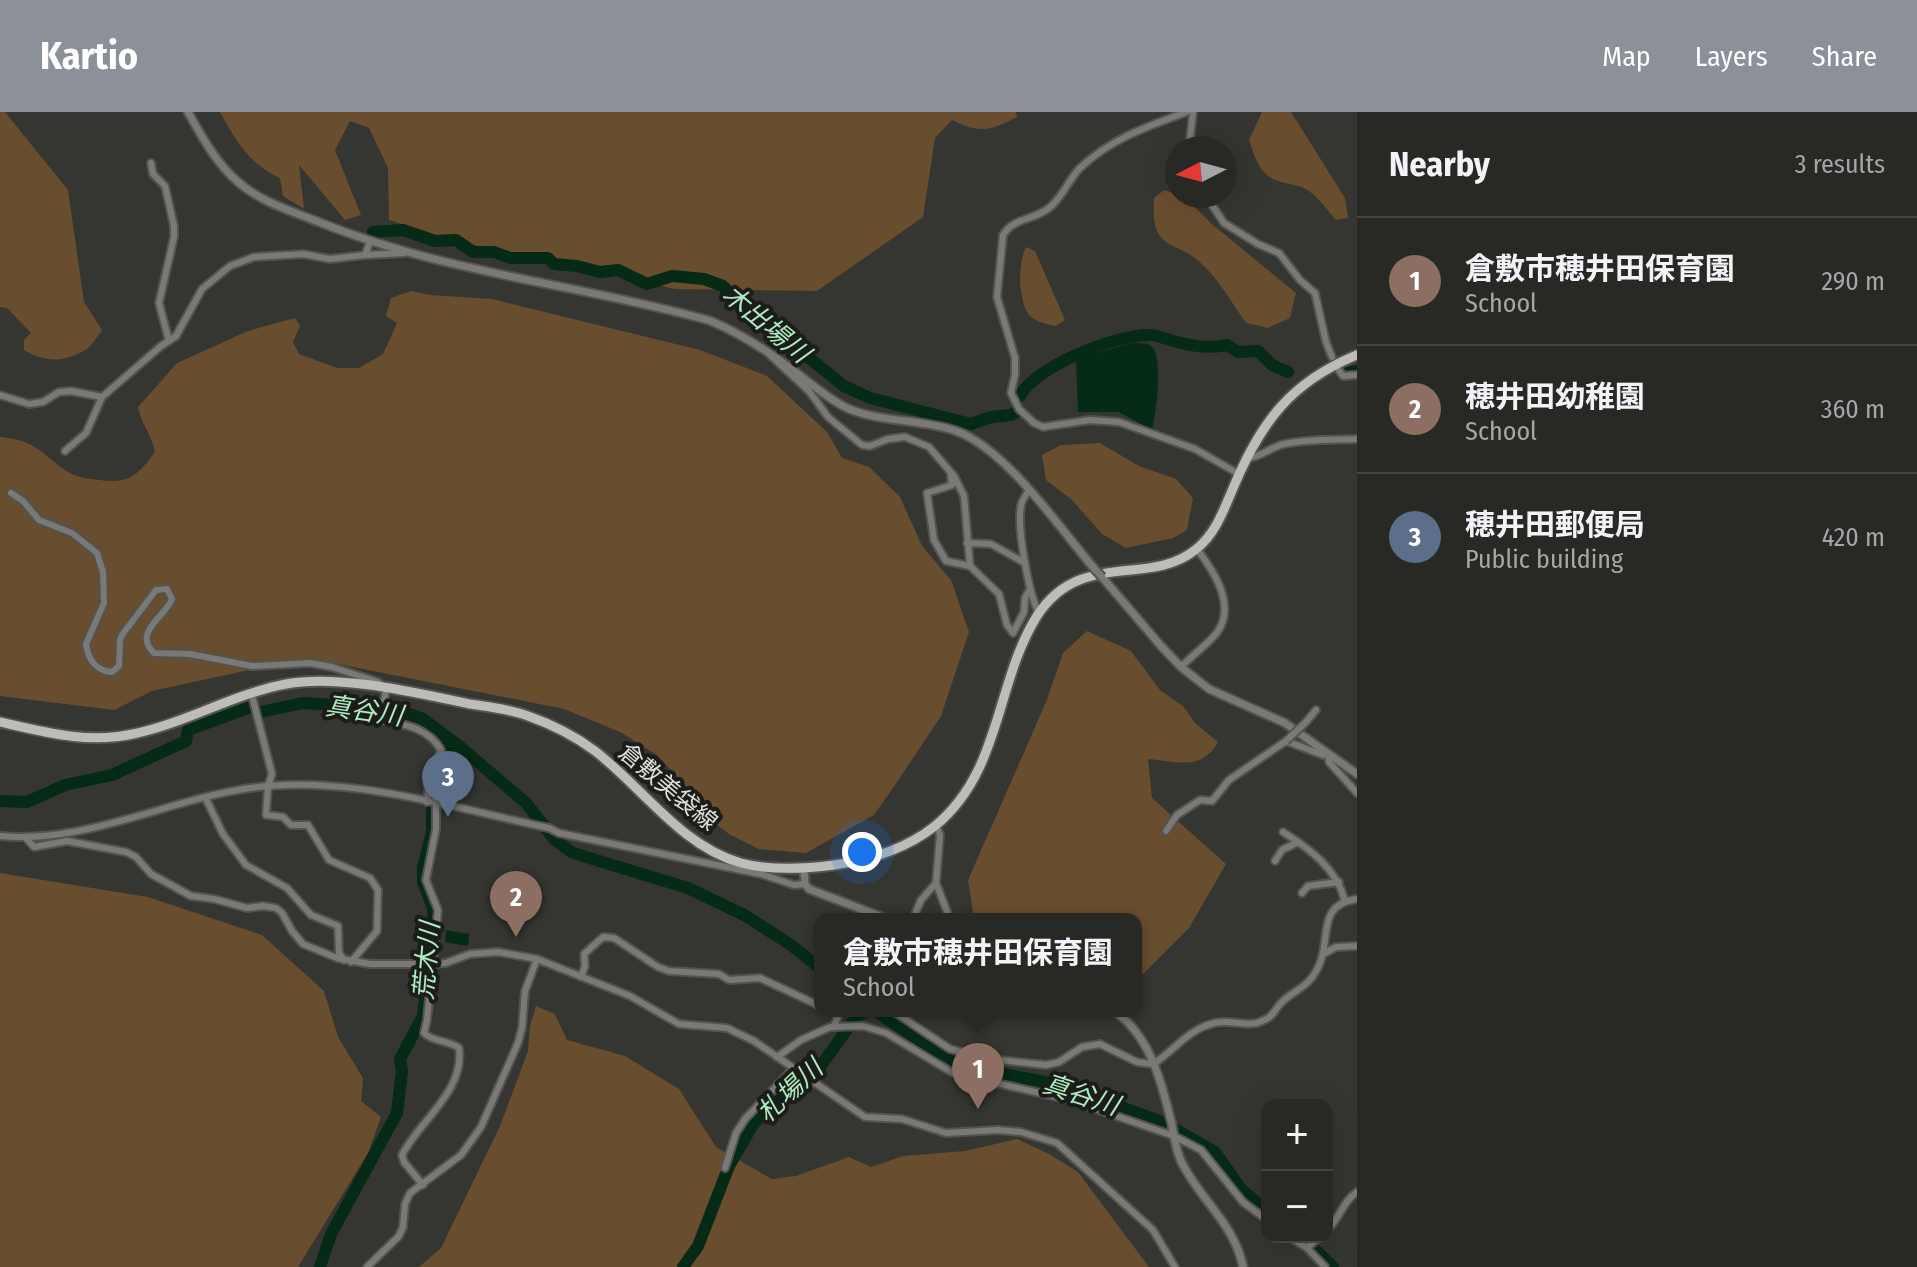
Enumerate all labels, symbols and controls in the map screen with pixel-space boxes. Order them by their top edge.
text: Kartio [40,33,138,79]
text: Map [1602,40,1651,73]
text: Layers [1695,40,1768,73]
text: Share [1812,40,1877,73]
north arrow [1165,136,1237,208]
text: Nearby [1389,144,1490,185]
text: 3 results [1795,149,1885,180]
text: 倉敷市穂井田保育園 [1465,251,1735,287]
text: 1 [1410,266,1421,297]
text: 290 m [1821,266,1885,297]
water label: 木出場川 [716,279,818,371]
text: School [1465,288,1537,319]
text: 穂井田幼稚園 [1465,379,1645,415]
text: 2 [1409,394,1421,425]
text: 360 m [1821,394,1885,425]
text: School [1465,416,1537,447]
text: 穂井田郵便局 [1465,507,1645,543]
text: 3 [1409,522,1421,553]
text: 420 m [1822,522,1885,553]
text: Public building [1465,544,1623,575]
water label: 真谷川 [323,690,408,732]
street label: 倉敷美袋線 [613,738,723,836]
pin: 3 [422,751,474,817]
your location [842,832,882,872]
pin: 2 [490,871,542,937]
popup [814,913,1142,1017]
water label: 荒木川 [408,918,446,1001]
text: 倉敷市穂井田保育園 [843,935,1113,971]
text: School [843,972,915,1003]
pin: 1 [952,1043,1004,1109]
water label: 札場川 [751,1051,831,1129]
water label: 真谷川 [1039,1068,1126,1123]
map controls [1261,1099,1333,1243]
button: + [1261,1099,1333,1171]
button: − [1261,1171,1333,1243]

